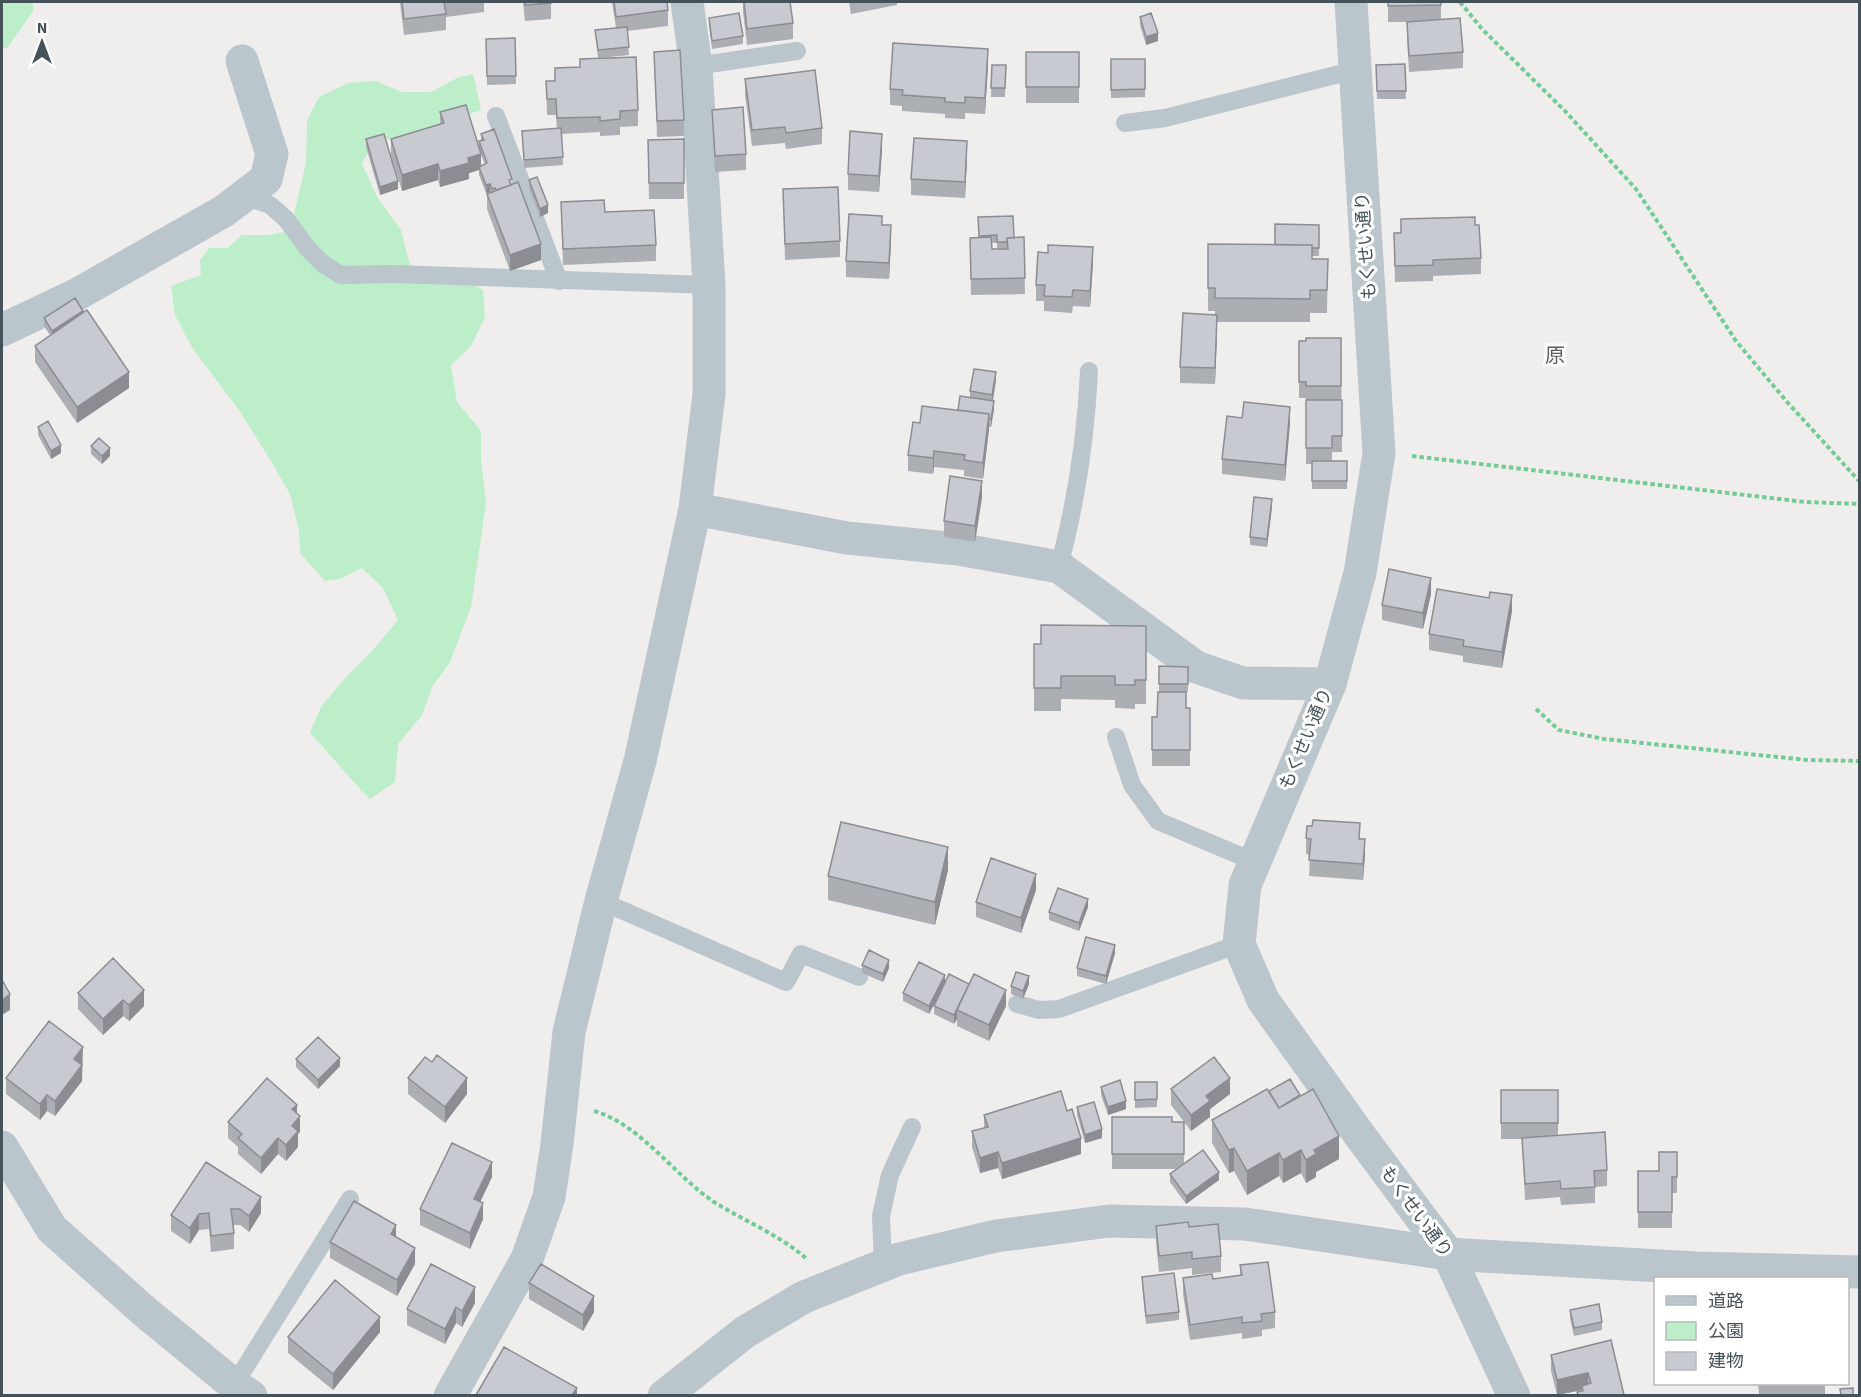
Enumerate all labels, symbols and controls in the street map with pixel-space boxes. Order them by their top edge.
north arrow [12,12,72,72]
text: N [37,17,47,39]
street label: もくせい通り [1350,191,1382,301]
district label: 原 [1545,342,1565,370]
street label: もくせい通り [1273,684,1339,794]
street label: もくせい通り [1374,1161,1458,1263]
legend [1654,1277,1849,1385]
text: 道路 [1708,1289,1744,1314]
text: 公園 [1708,1319,1744,1344]
text: 建物 [1708,1349,1744,1374]

